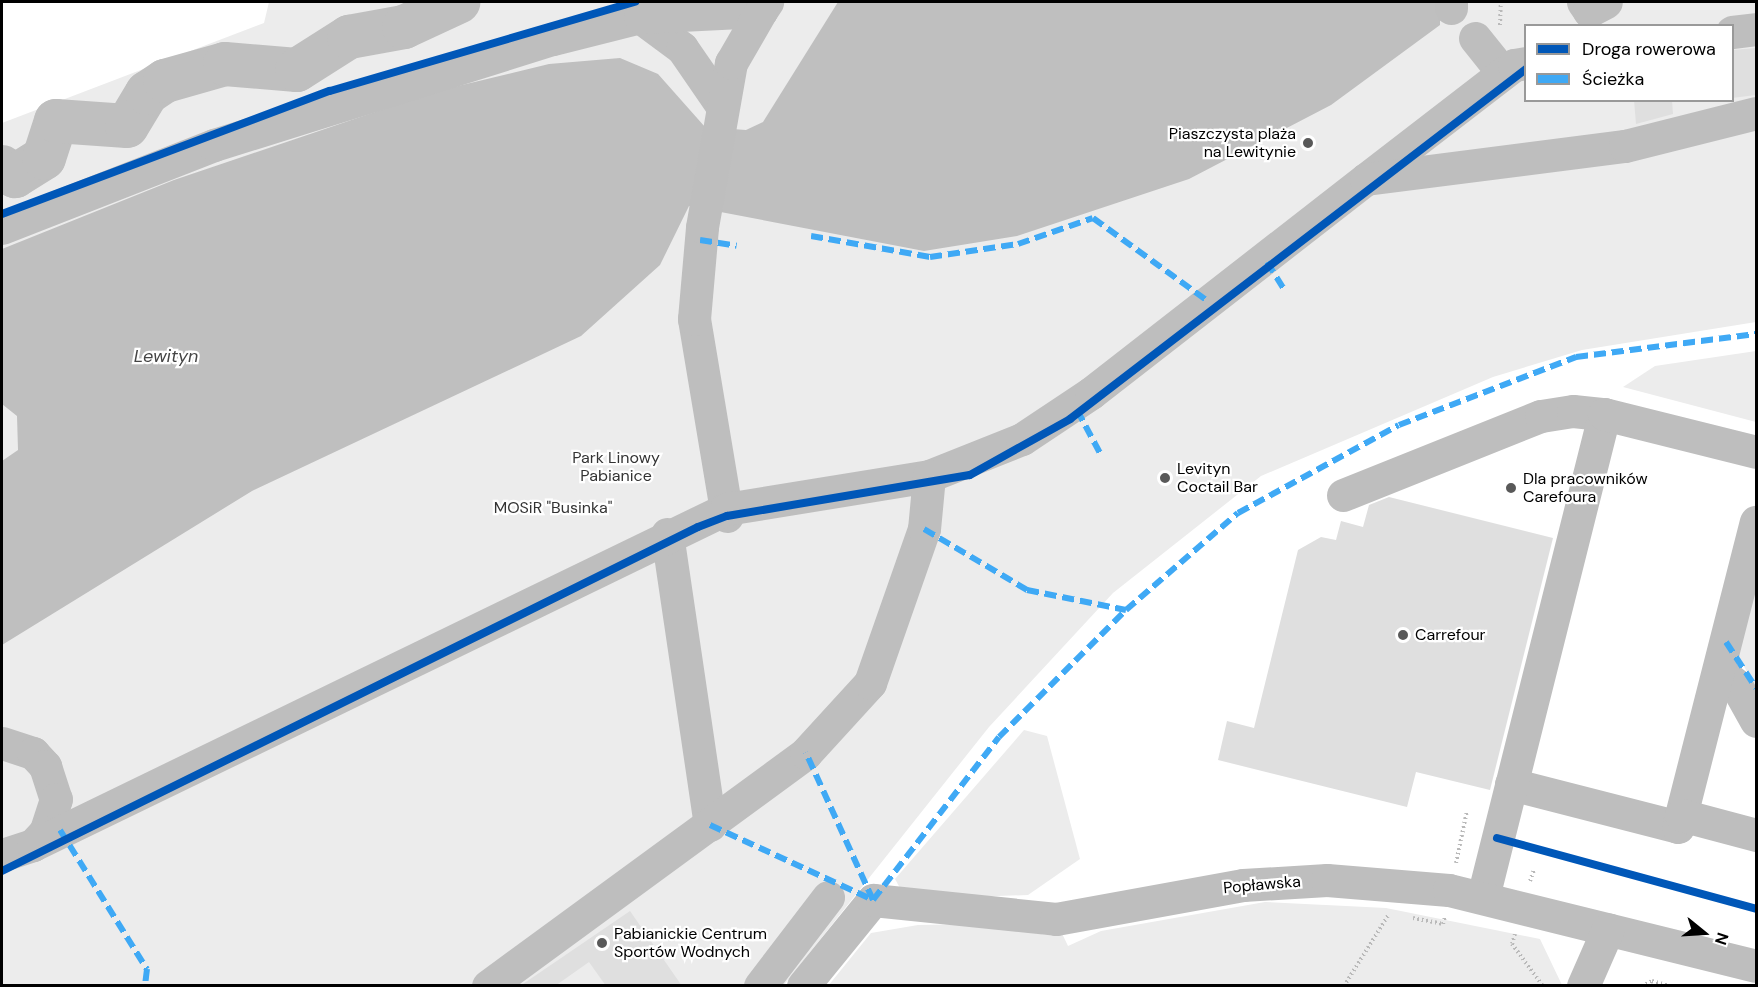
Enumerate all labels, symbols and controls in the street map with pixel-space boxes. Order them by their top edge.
legend [1524,24,1734,102]
text: Droga rowerowa [1582,37,1716,61]
text: Ścieżka [1582,67,1644,91]
place label: Piaszczysta plaża na Lewitynie [1169,124,1296,162]
marker: Piaszczysta plaża na Lewitynie [1301,136,1315,150]
water label: Lewityn [134,345,198,367]
park label: Park Linowy Pabianice [572,448,660,486]
place label: Levityn Coctail Bar [1177,459,1258,497]
place label: Dla pracowników Carefoura [1523,469,1648,507]
marker: Levityn Coctail Bar [1158,471,1172,485]
marker: Dla pracowników Carefoura [1504,481,1518,495]
park label: MOSiR "Businka" [494,498,612,518]
place label: Carrefour [1415,625,1485,645]
marker: Carrefour [1396,628,1410,642]
street label: Popławska [1222,872,1302,898]
north arrow [1674,903,1734,963]
place label: Pabianickie Centrum Sportów Wodnych [614,924,767,962]
text: N [1710,930,1733,948]
marker: Pabianickie Centrum Sportów Wodnych [595,936,609,950]

